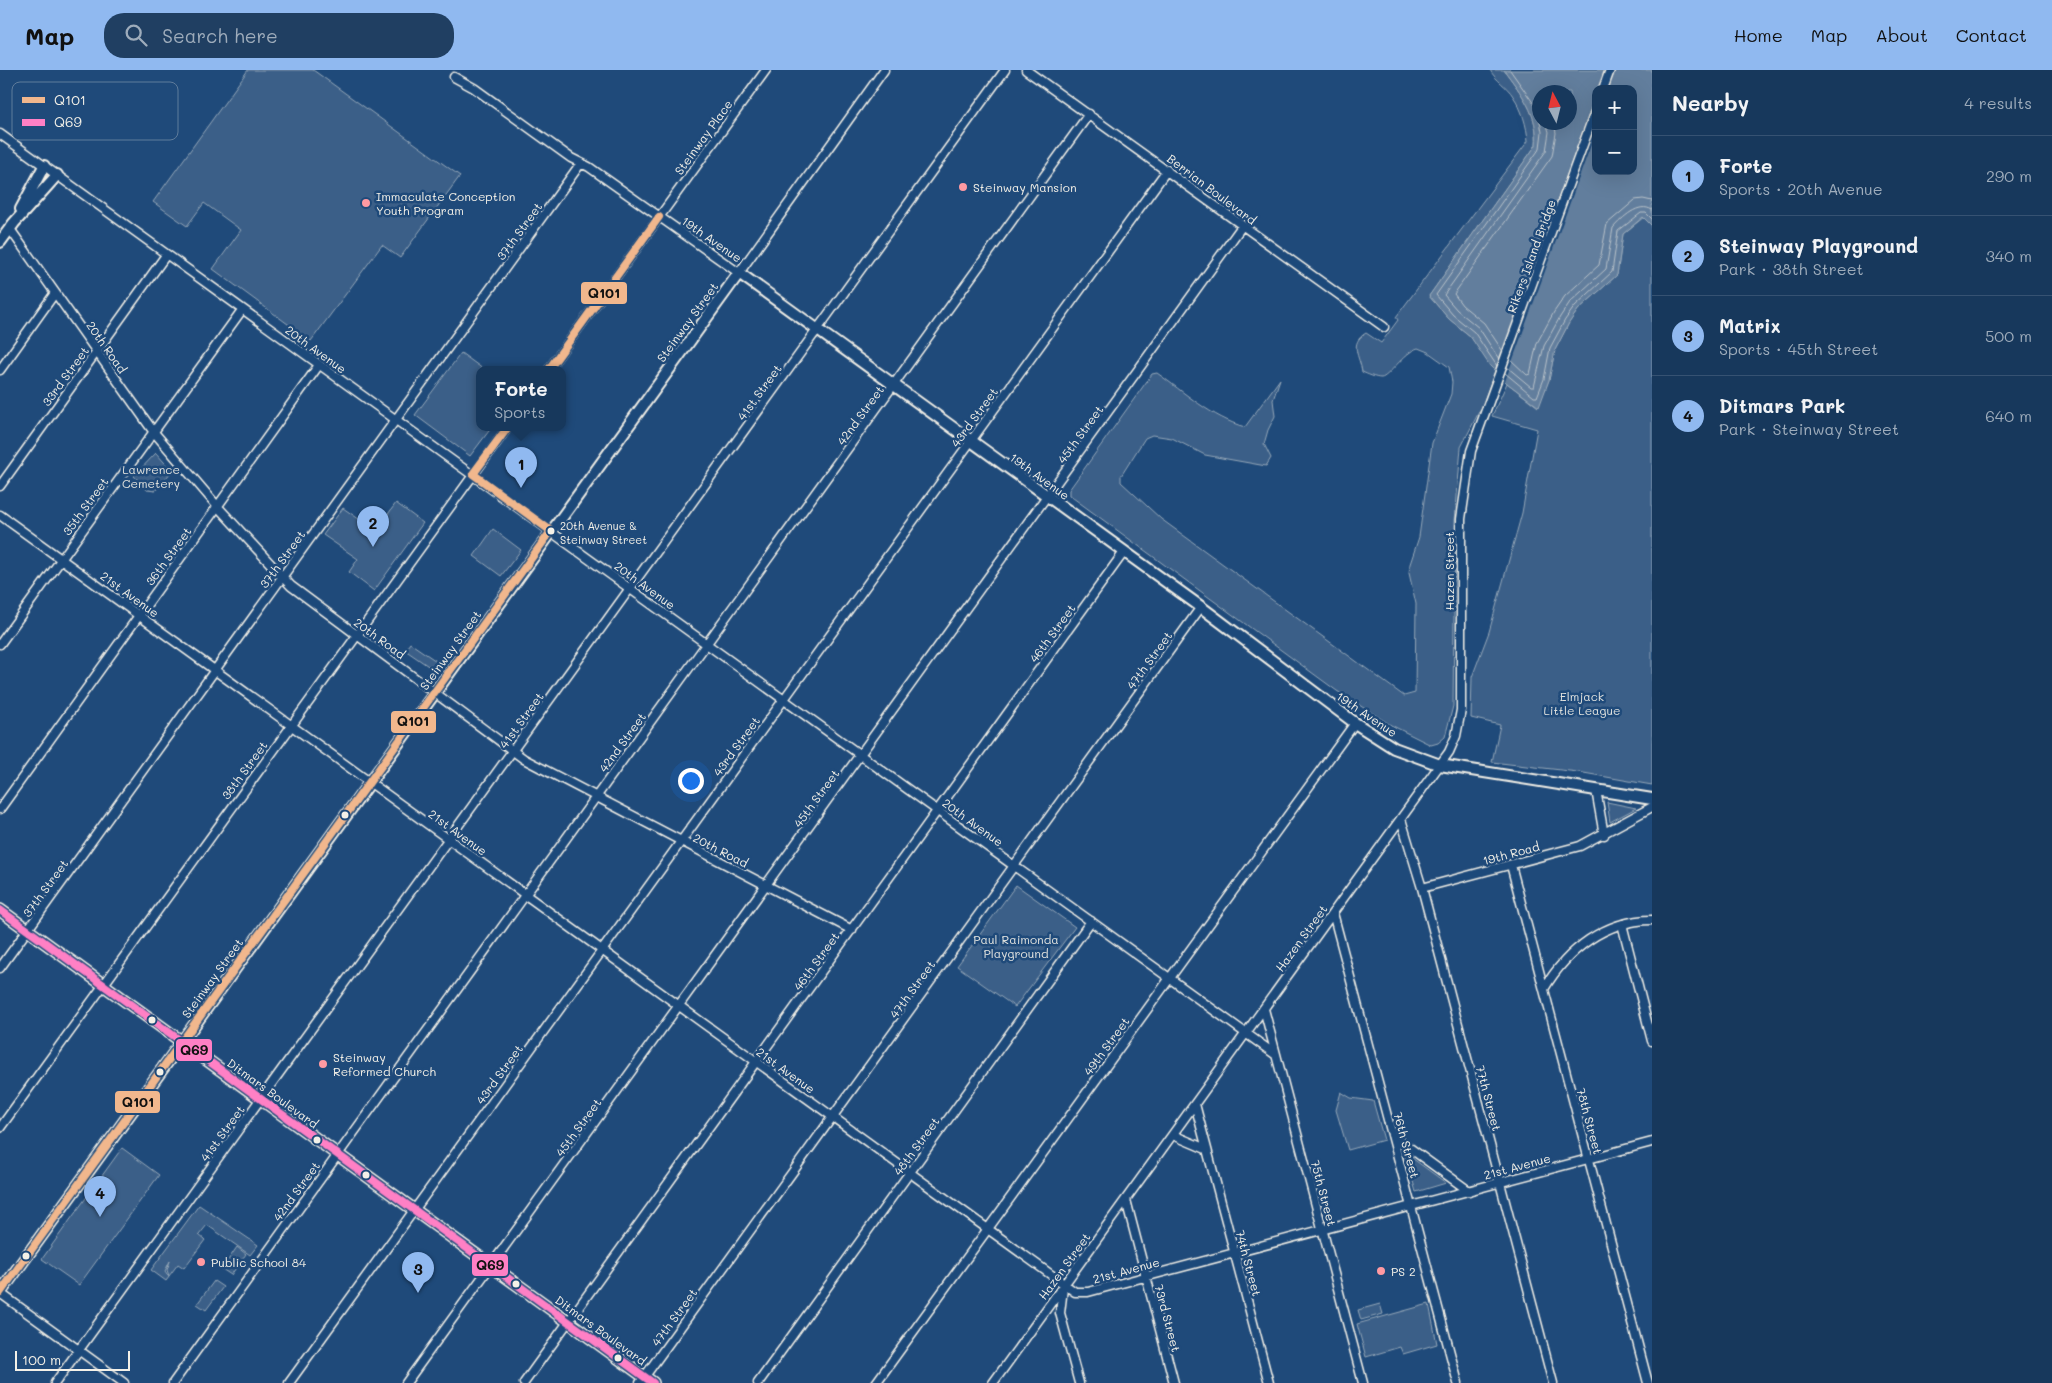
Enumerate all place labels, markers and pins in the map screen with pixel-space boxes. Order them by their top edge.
place label: Steinway Mansion [973,179,1077,195]
marker: Steinway Mansion [957,181,969,193]
place label: Immaculate Conception Youth Program [376,188,515,218]
marker: Immaculate Conception Youth Program [360,197,372,209]
pin: 1 [505,447,537,488]
pin: 2 [357,506,389,547]
place label: 20th Avenue & Steinway Street [560,518,647,547]
marker: 20th Avenue & Steinway Street [546,526,556,536]
unlabelled marker [340,810,350,820]
unlabelled marker [147,1015,157,1025]
place label: Steinway Reformed Church [333,1049,436,1079]
marker: Steinway Reformed Church [317,1058,329,1070]
unlabelled marker [155,1067,165,1077]
unlabelled marker [312,1135,322,1145]
unlabelled marker [361,1170,371,1180]
pin: 4 [84,1176,116,1217]
unlabelled marker [21,1251,31,1261]
pin: 3 [402,1252,434,1293]
place label: Public School 84 [211,1254,306,1270]
marker: Public School 84 [195,1256,207,1268]
place label: PS 2 [1391,1263,1416,1279]
marker: PS 2 [1375,1265,1387,1277]
unlabelled marker [511,1279,521,1289]
unlabelled marker [613,1353,623,1363]

